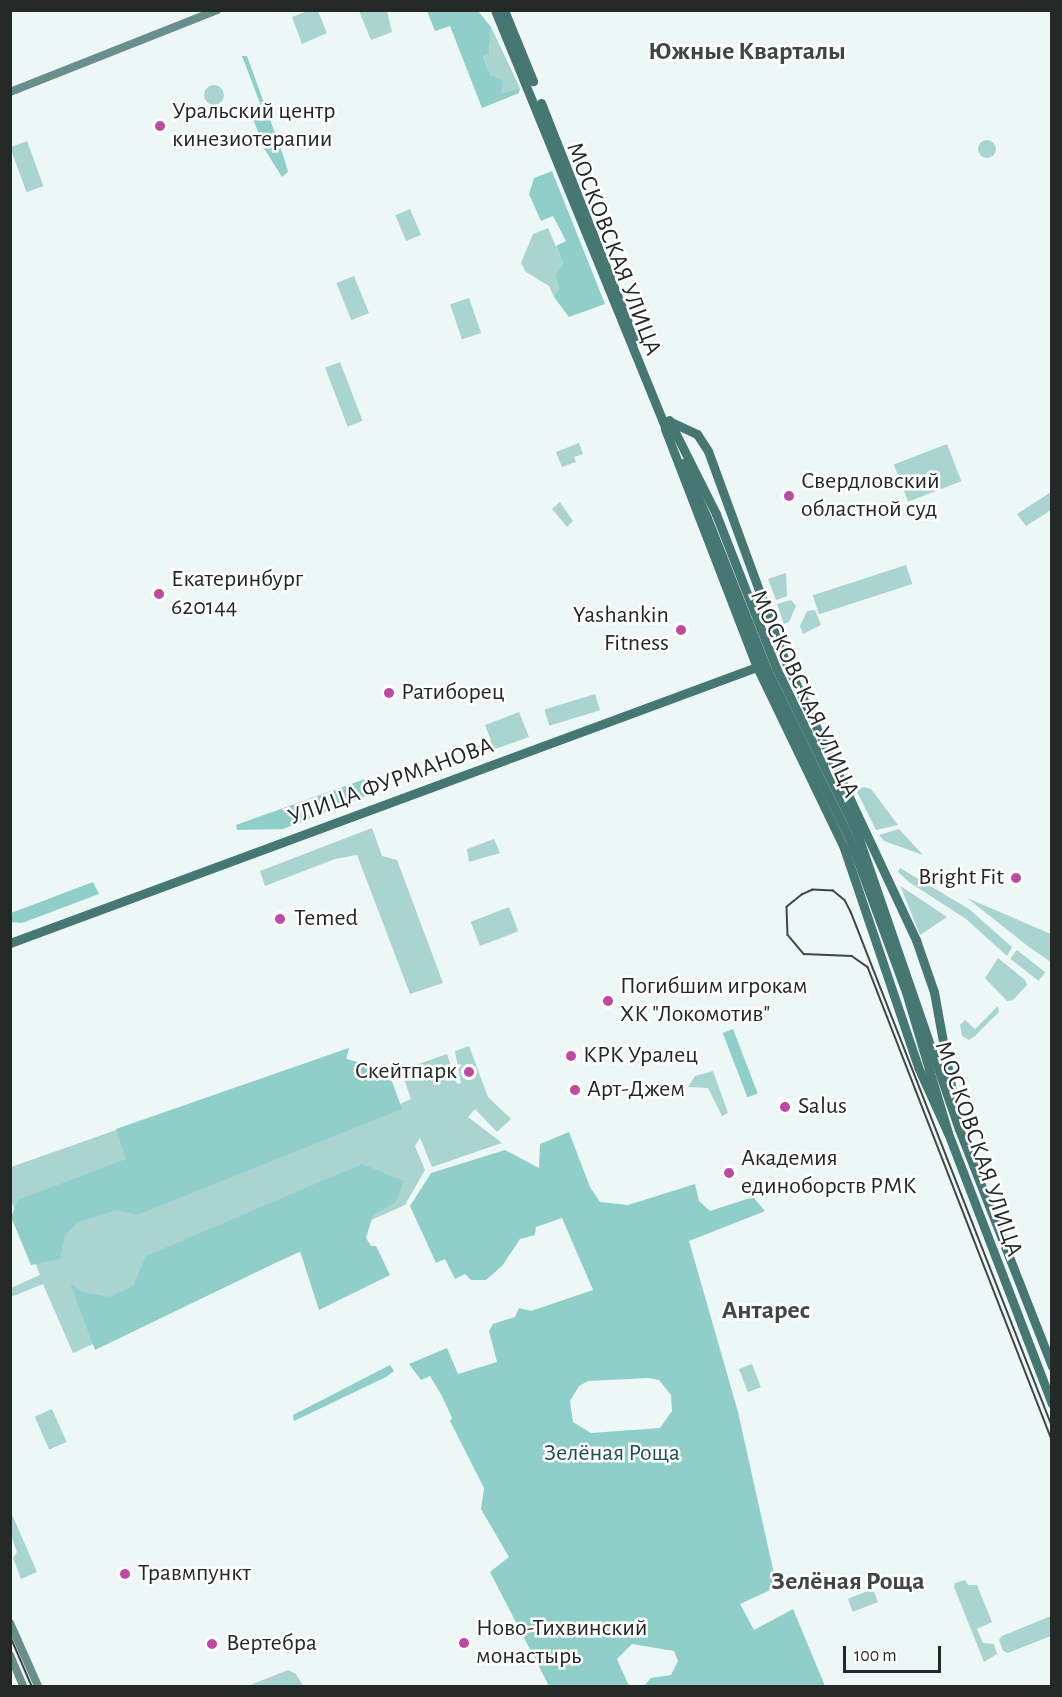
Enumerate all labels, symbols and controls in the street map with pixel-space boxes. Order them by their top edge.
district label: Южные Кварталы [648,36,846,68]
place label: Уральский центр кинезиотерапии [172,98,336,154]
marker: Уральский центр кинезиотерапии [153,119,167,133]
street label: МОСКОВСКАЯ УЛИЦА [559,138,667,360]
place label: Свердловский областной суд [801,468,940,524]
marker: Свердловский областной суд [782,489,796,503]
place label: Екатеринбург 620144 [171,566,303,622]
street label: МОСКОВСКАЯ УЛИЦА [743,585,865,803]
marker: Екатеринбург 620144 [152,587,166,601]
place label: Yashankin Fitness [573,602,669,658]
marker: Yashankin Fitness [674,623,688,637]
place label: Ратиборец [401,679,505,707]
marker: Ратиборец [382,686,396,700]
street label: УЛИЦА ФУРМАНОВА [284,731,498,833]
place label: Bright Fit [918,864,1004,892]
marker: Bright Fit [1009,871,1023,885]
place label: Temed [294,905,358,933]
marker: Temed [271,910,289,928]
place label: Погибшим игрокам ХК "Локомотив" [620,973,808,1029]
marker: Погибшим игрокам ХК "Локомотив" [601,994,615,1008]
street label: МОСКОВСКАЯ УЛИЦА [928,1037,1028,1261]
place label: КРК Уралец [583,1042,698,1070]
marker: КРК Уралец [564,1049,578,1063]
place label: Скейтпарк [355,1058,457,1086]
marker: Скейтпарк [462,1065,476,1079]
place label: Арт-Джем [587,1076,685,1104]
marker: Арт-Джем [568,1083,582,1097]
place label: Salus [798,1093,847,1121]
marker: Salus [776,1098,794,1116]
place label: Академия единоборств РМК [741,1145,917,1201]
marker: Академия единоборств РМК [722,1166,736,1180]
district label: Антарес [722,1295,810,1327]
park label: Зелёная Роща [544,1440,680,1468]
place label: Травмпункт [138,1560,251,1588]
marker: Травмпункт [116,1565,134,1583]
district label: Зелёная Роща [771,1566,925,1598]
place label: Ново-Тихвинский монастырь [476,1615,647,1671]
place label: Вертебра [226,1630,317,1658]
scale bar [846,1634,944,1672]
marker: Вертебра [203,1635,221,1653]
marker: Ново-Тихвинский монастырь [457,1636,471,1650]
text: 100 m [854,1647,897,1665]

